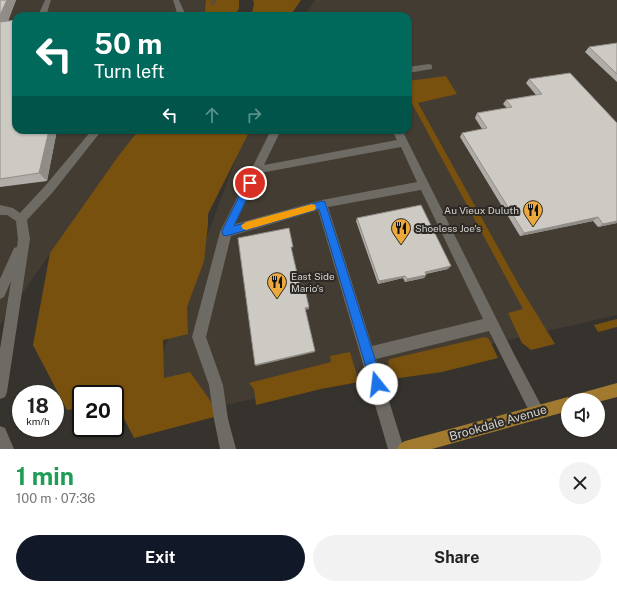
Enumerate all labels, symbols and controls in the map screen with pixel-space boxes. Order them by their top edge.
text: 50 m [94,27,162,60]
icon: left [28,28,80,80]
text: Turn left [94,61,164,82]
icon: left [159,104,181,126]
icon: ahead [201,104,223,126]
icon: right [243,104,265,126]
pin [233,166,267,200]
icon: arrive [239,172,261,194]
restaurant icon: Au Vieux Duluth [522,199,544,227]
place label: Au Vieux Duluth [444,204,519,216]
restaurant icon: Shoeless Joe's [390,217,412,245]
place label: Shoeless Joe's [415,222,481,234]
place label: East Side Mario's [291,270,335,294]
restaurant icon: East Side Mario's [266,271,288,299]
position arrow [356,363,398,405]
speed limit sign: 20 [72,385,124,437]
map controls [561,393,605,437]
button: sound [561,393,605,437]
text: 18 [27,394,49,418]
street label: Brookdale Avenue [448,402,548,444]
text: km/h [26,415,50,427]
text: 1 min [16,462,74,490]
button: close [559,462,601,504]
text: 100 m · 07:36 [16,491,95,506]
button: Exit [16,535,305,581]
button: Share [313,535,601,581]

